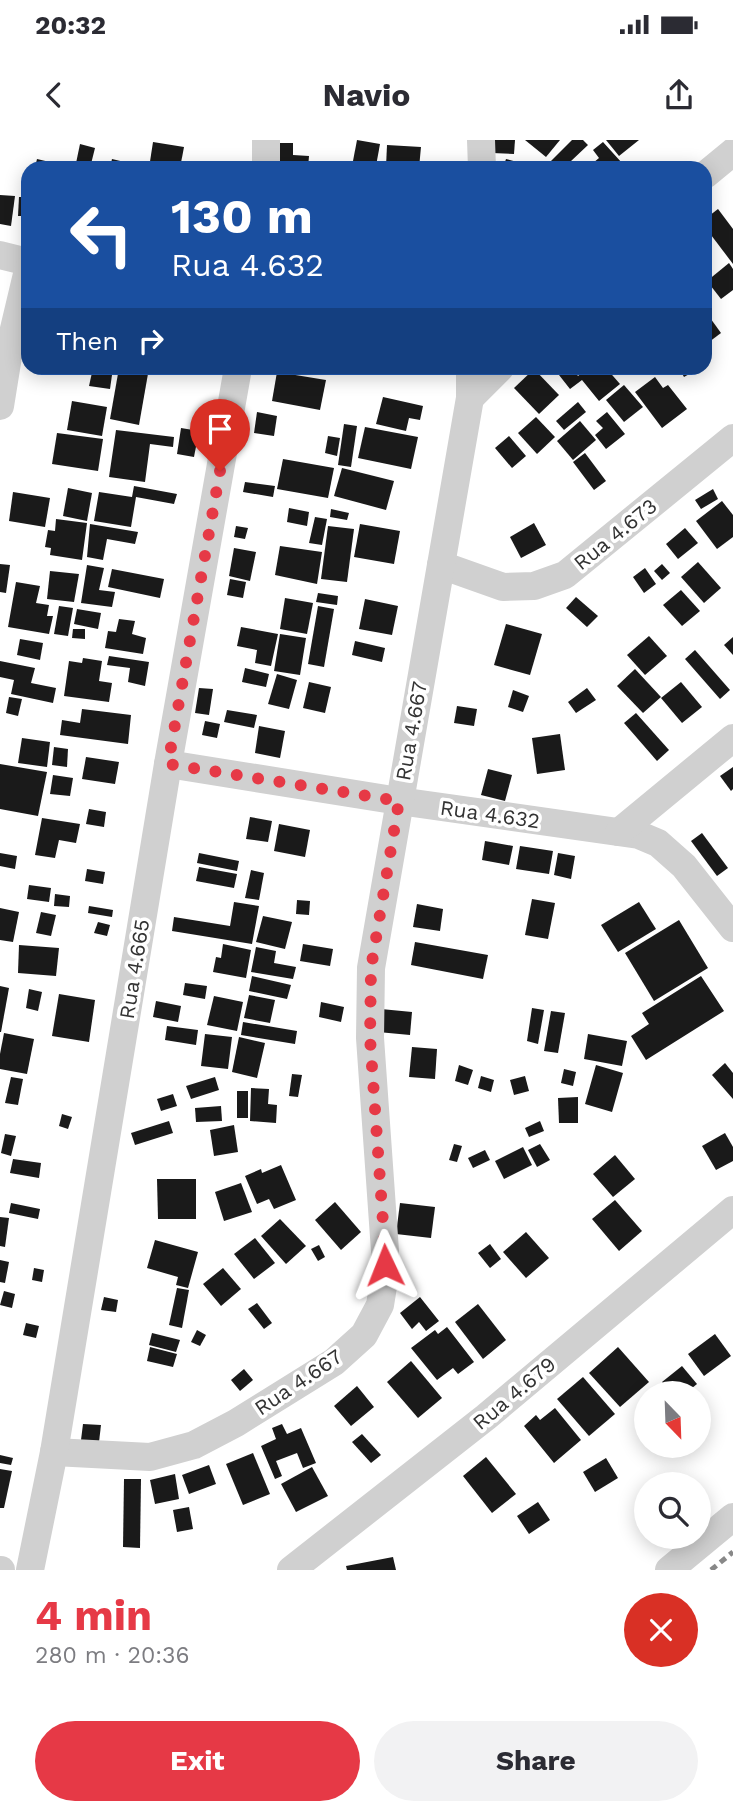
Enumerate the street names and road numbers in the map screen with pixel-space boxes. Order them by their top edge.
street label: Rua 4.673 [568,493,662,575]
street label: Rua 4.667 [390,679,432,783]
street label: Rua 4.632 [439,795,541,833]
street label: Rua 4.665 [114,917,154,1021]
street label: Rua 4.667 [249,1343,347,1420]
street label: Rua 4.679 [468,1351,560,1435]

